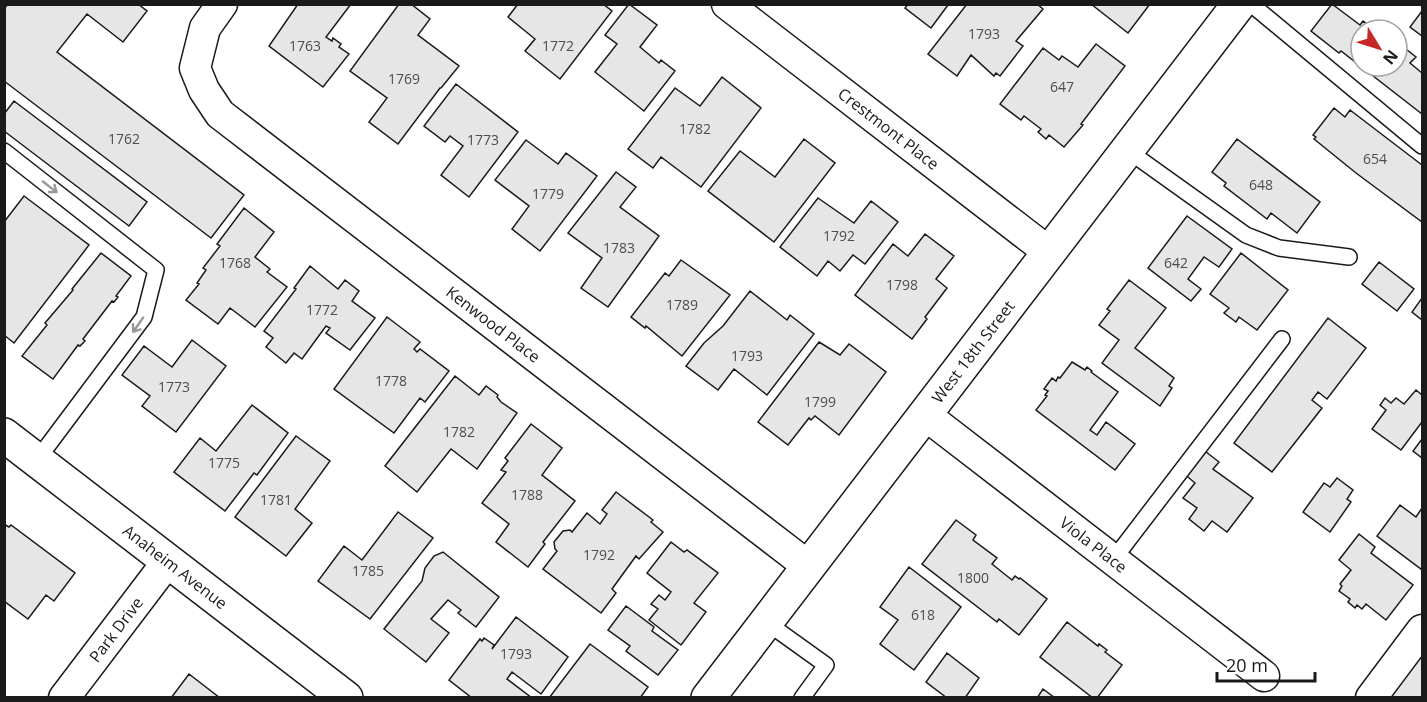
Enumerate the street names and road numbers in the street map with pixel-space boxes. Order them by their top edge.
street label: Crestmont Place [833,83,944,175]
street label: Kenwood Place [442,281,545,367]
street label: West 18th Street [927,296,1020,408]
street label: Viola Place [1055,512,1132,578]
street label: Anaheim Avenue [118,519,232,614]
street label: Park Drive [84,592,148,667]

